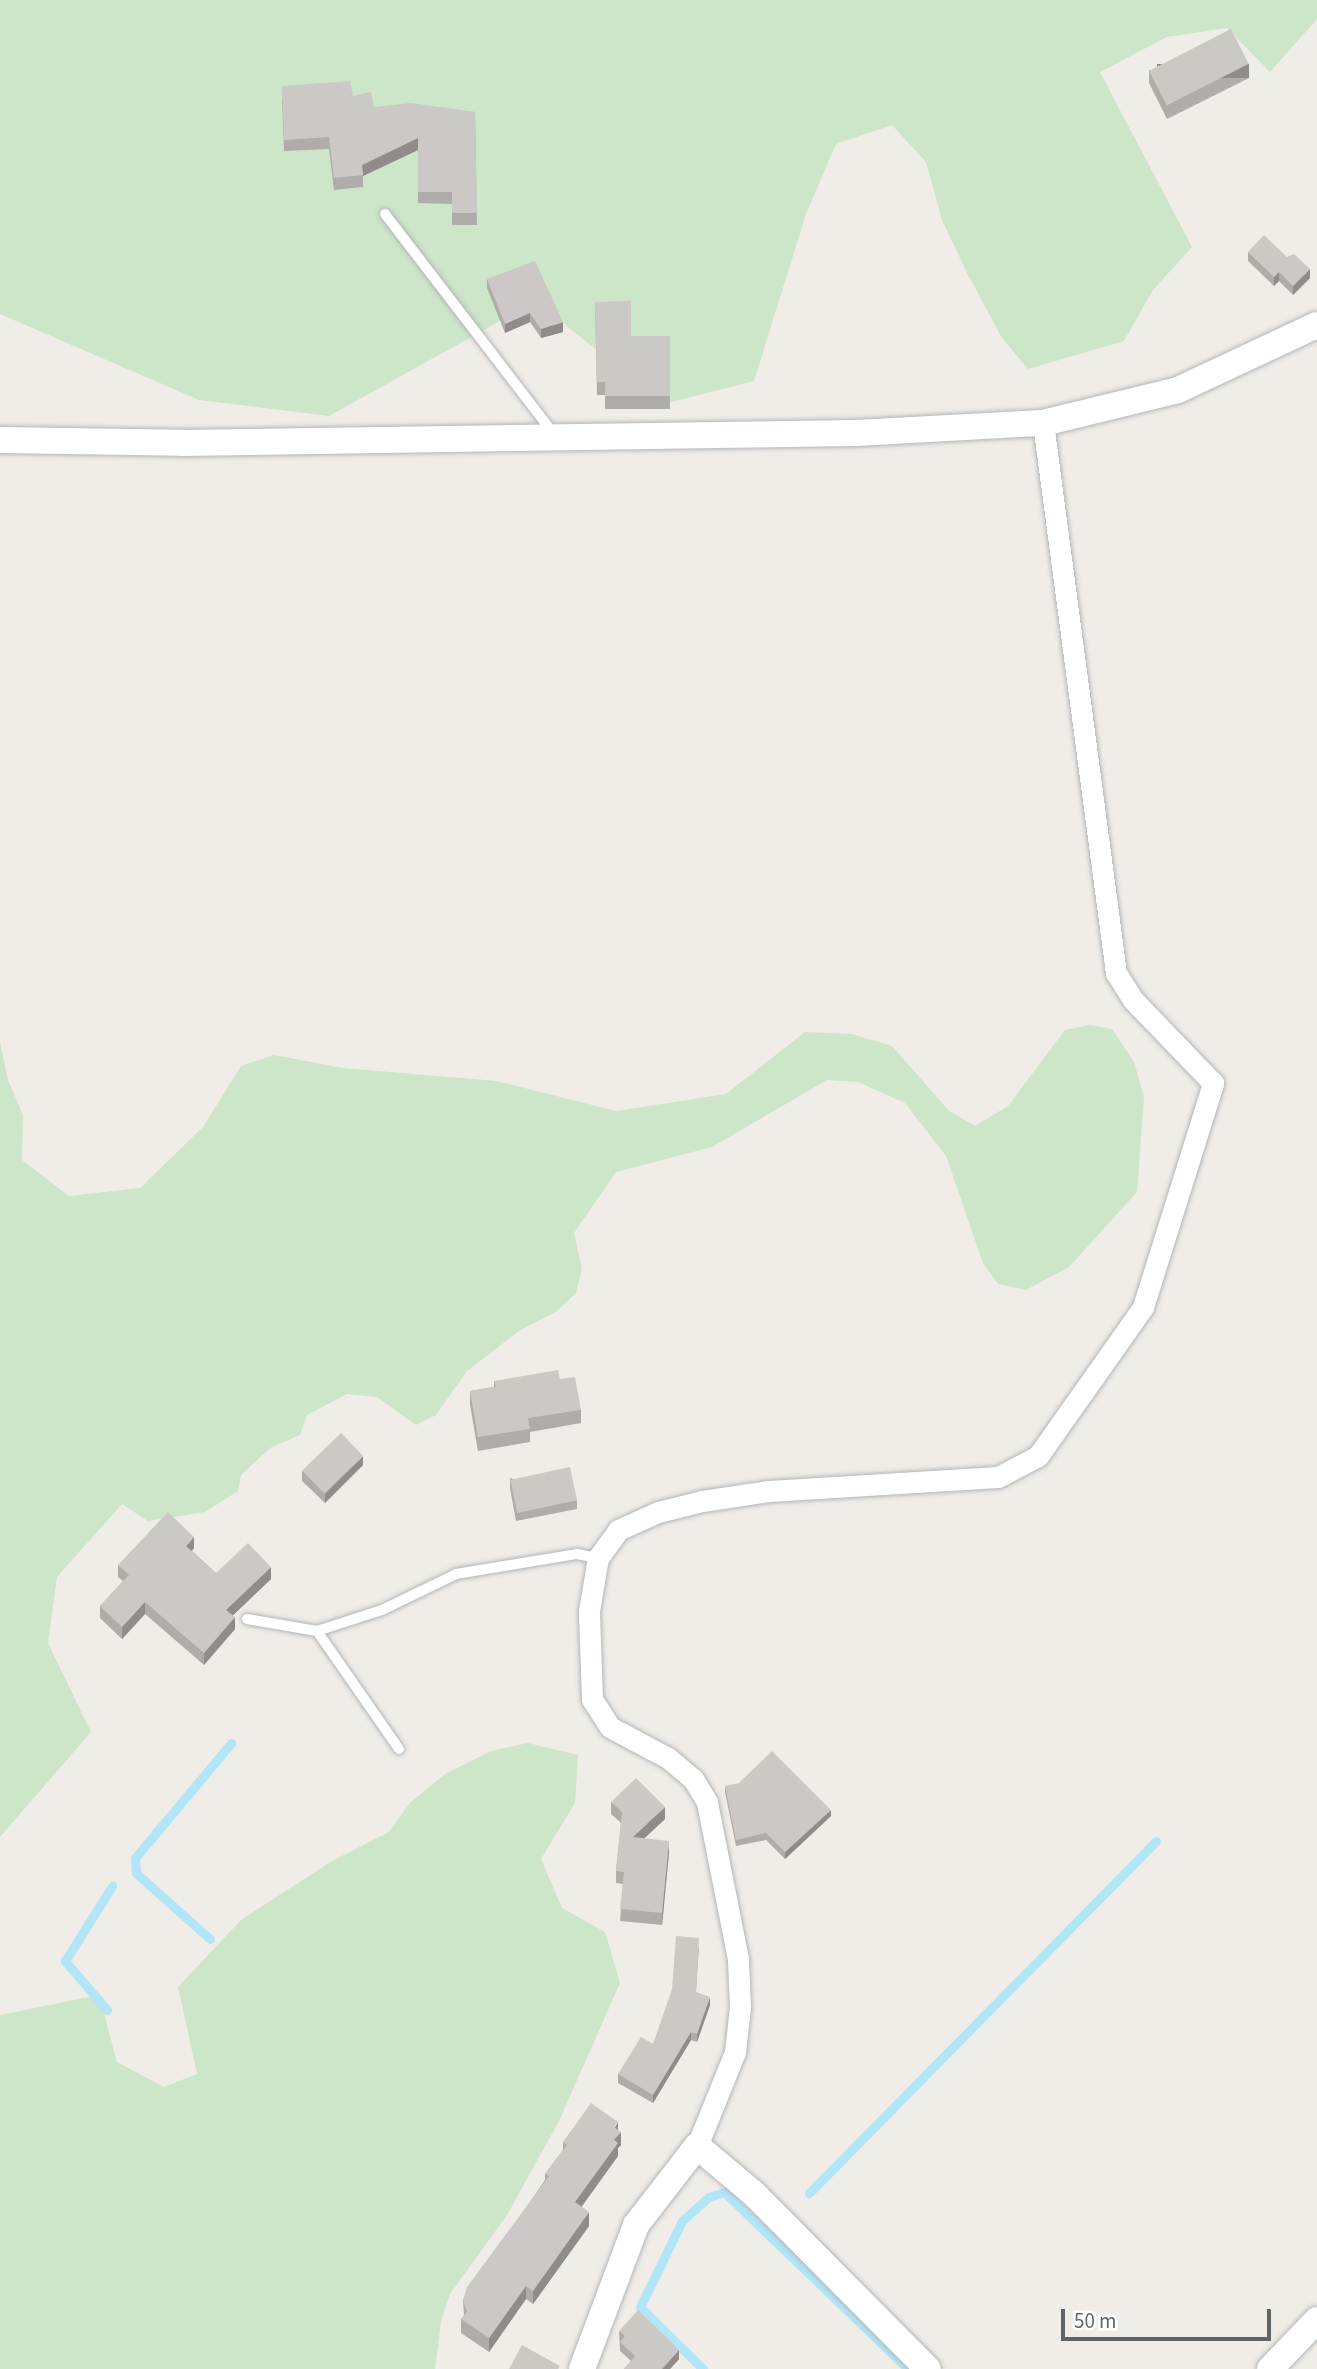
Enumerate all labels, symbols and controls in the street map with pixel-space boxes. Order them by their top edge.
scale bar [1065,2296,1275,2340]
text: 50 m [1074,2306,1116,2336]

